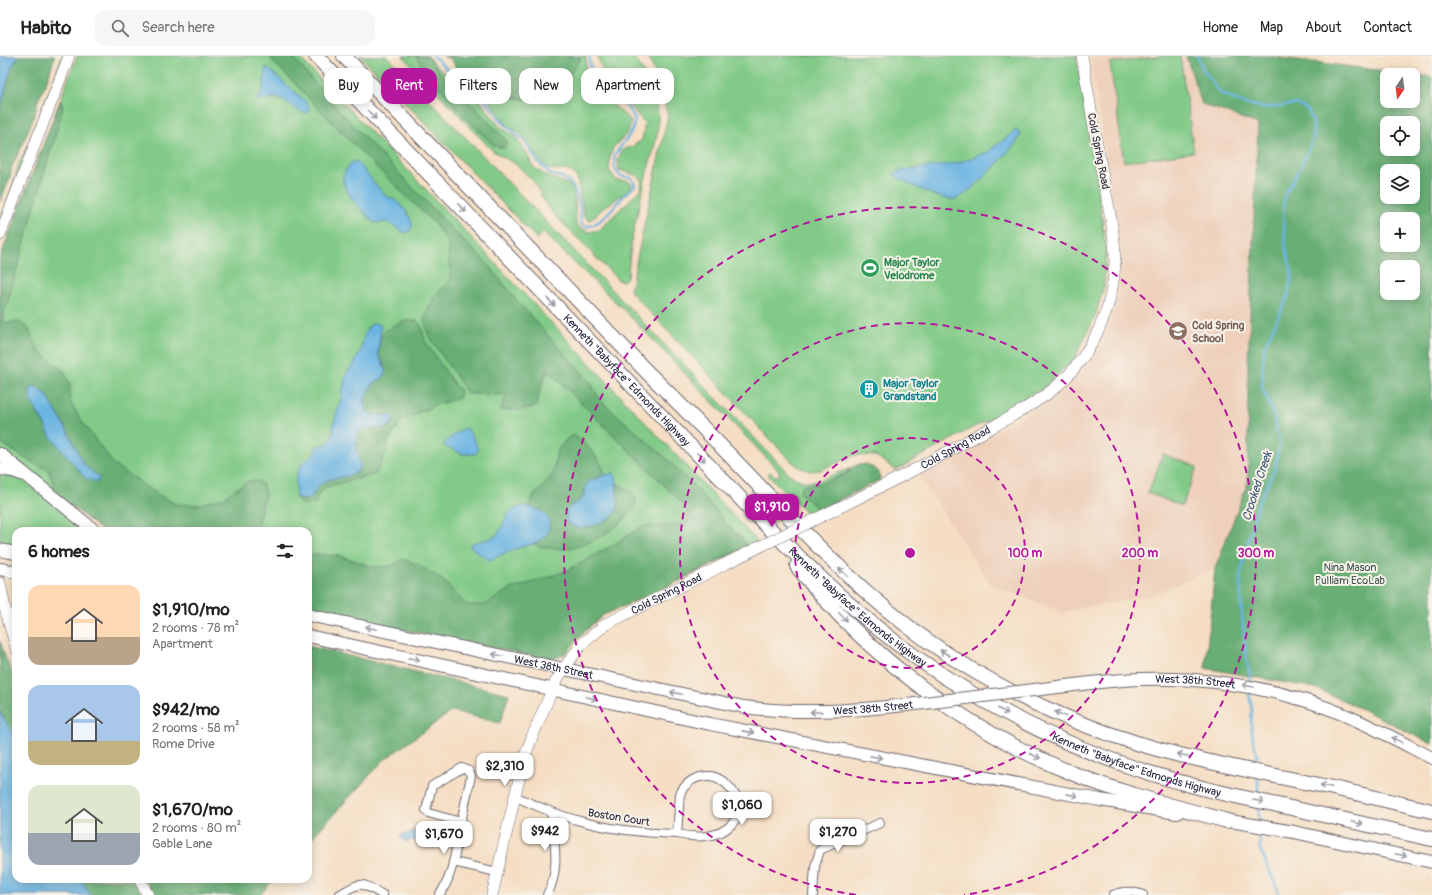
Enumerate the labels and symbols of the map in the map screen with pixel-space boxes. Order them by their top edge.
north arrow [1380,68,1420,108]
one-way arrow [367,109,376,120]
street label: Cold Spring Road [1085,112,1112,190]
one-way arrow [457,203,467,213]
place label: Major Taylor Velodrome [884,256,941,282]
sports icon: Major Taylor Velodrome [859,257,881,279]
one-way arrow [547,297,556,307]
street label: Kenneth "Babyface" Edmonds Highway [560,312,693,449]
place label: Cold Spring School [1192,319,1245,345]
school or university icon: Cold Spring School [1167,320,1189,342]
place label: Major Taylor Grandstand [883,377,940,403]
building icon: Major Taylor Grandstand [858,378,880,400]
street label: Cold Spring Road [918,423,993,472]
water label: Crooked Creek [1239,449,1276,523]
one-way arrow [696,452,706,462]
pin: $1,910 [739,494,805,528]
street label: Kenneth "Babyface" Edmonds Highway [786,545,929,670]
centre of rings [903,546,917,560]
text: 100 m [1008,546,1043,561]
text: 200 m [1122,546,1159,561]
text: 300 m [1238,546,1275,561]
park label: Nina Mason Pulliam EcoLab [1315,561,1385,587]
one-way arrow [839,568,849,577]
street label: Cold Spring Road [629,571,704,617]
one-way arrow [838,612,848,622]
one-way arrow [364,624,377,632]
one-way arrow [940,649,951,657]
one-way arrow [492,651,505,659]
street label: West 38th Street [513,653,595,682]
one-way arrow [407,656,420,664]
street label: West 38th Street [1155,673,1237,692]
one-way arrow [1242,682,1255,690]
one-way arrow [670,689,683,697]
one-way arrow [584,695,597,703]
street label: West 38th Street [833,698,914,718]
one-way arrow [997,707,1009,715]
one-way arrow [810,708,823,716]
one-way arrow [1054,710,1066,717]
one-way arrow [742,728,755,736]
street label: Kenneth "Babyface" Edmonds Highway [1050,730,1222,800]
one-way arrow [1392,736,1404,744]
one-way arrow [1177,751,1190,759]
pin: $2,310 [472,753,538,787]
one-way arrow [1028,753,1040,760]
one-way arrow [869,754,882,762]
one-way arrow [1320,782,1333,790]
one-way arrow [1065,791,1078,799]
pin: $1,060 [709,792,775,826]
one-way arrow [1251,797,1264,805]
street label: Boston Court [587,806,651,829]
pin: $942 [521,818,569,852]
pin: $1,270 [805,819,871,853]
one-way arrow [1350,819,1363,827]
pin: $1,670 [411,821,477,855]
one-way arrow [1394,852,1407,860]

